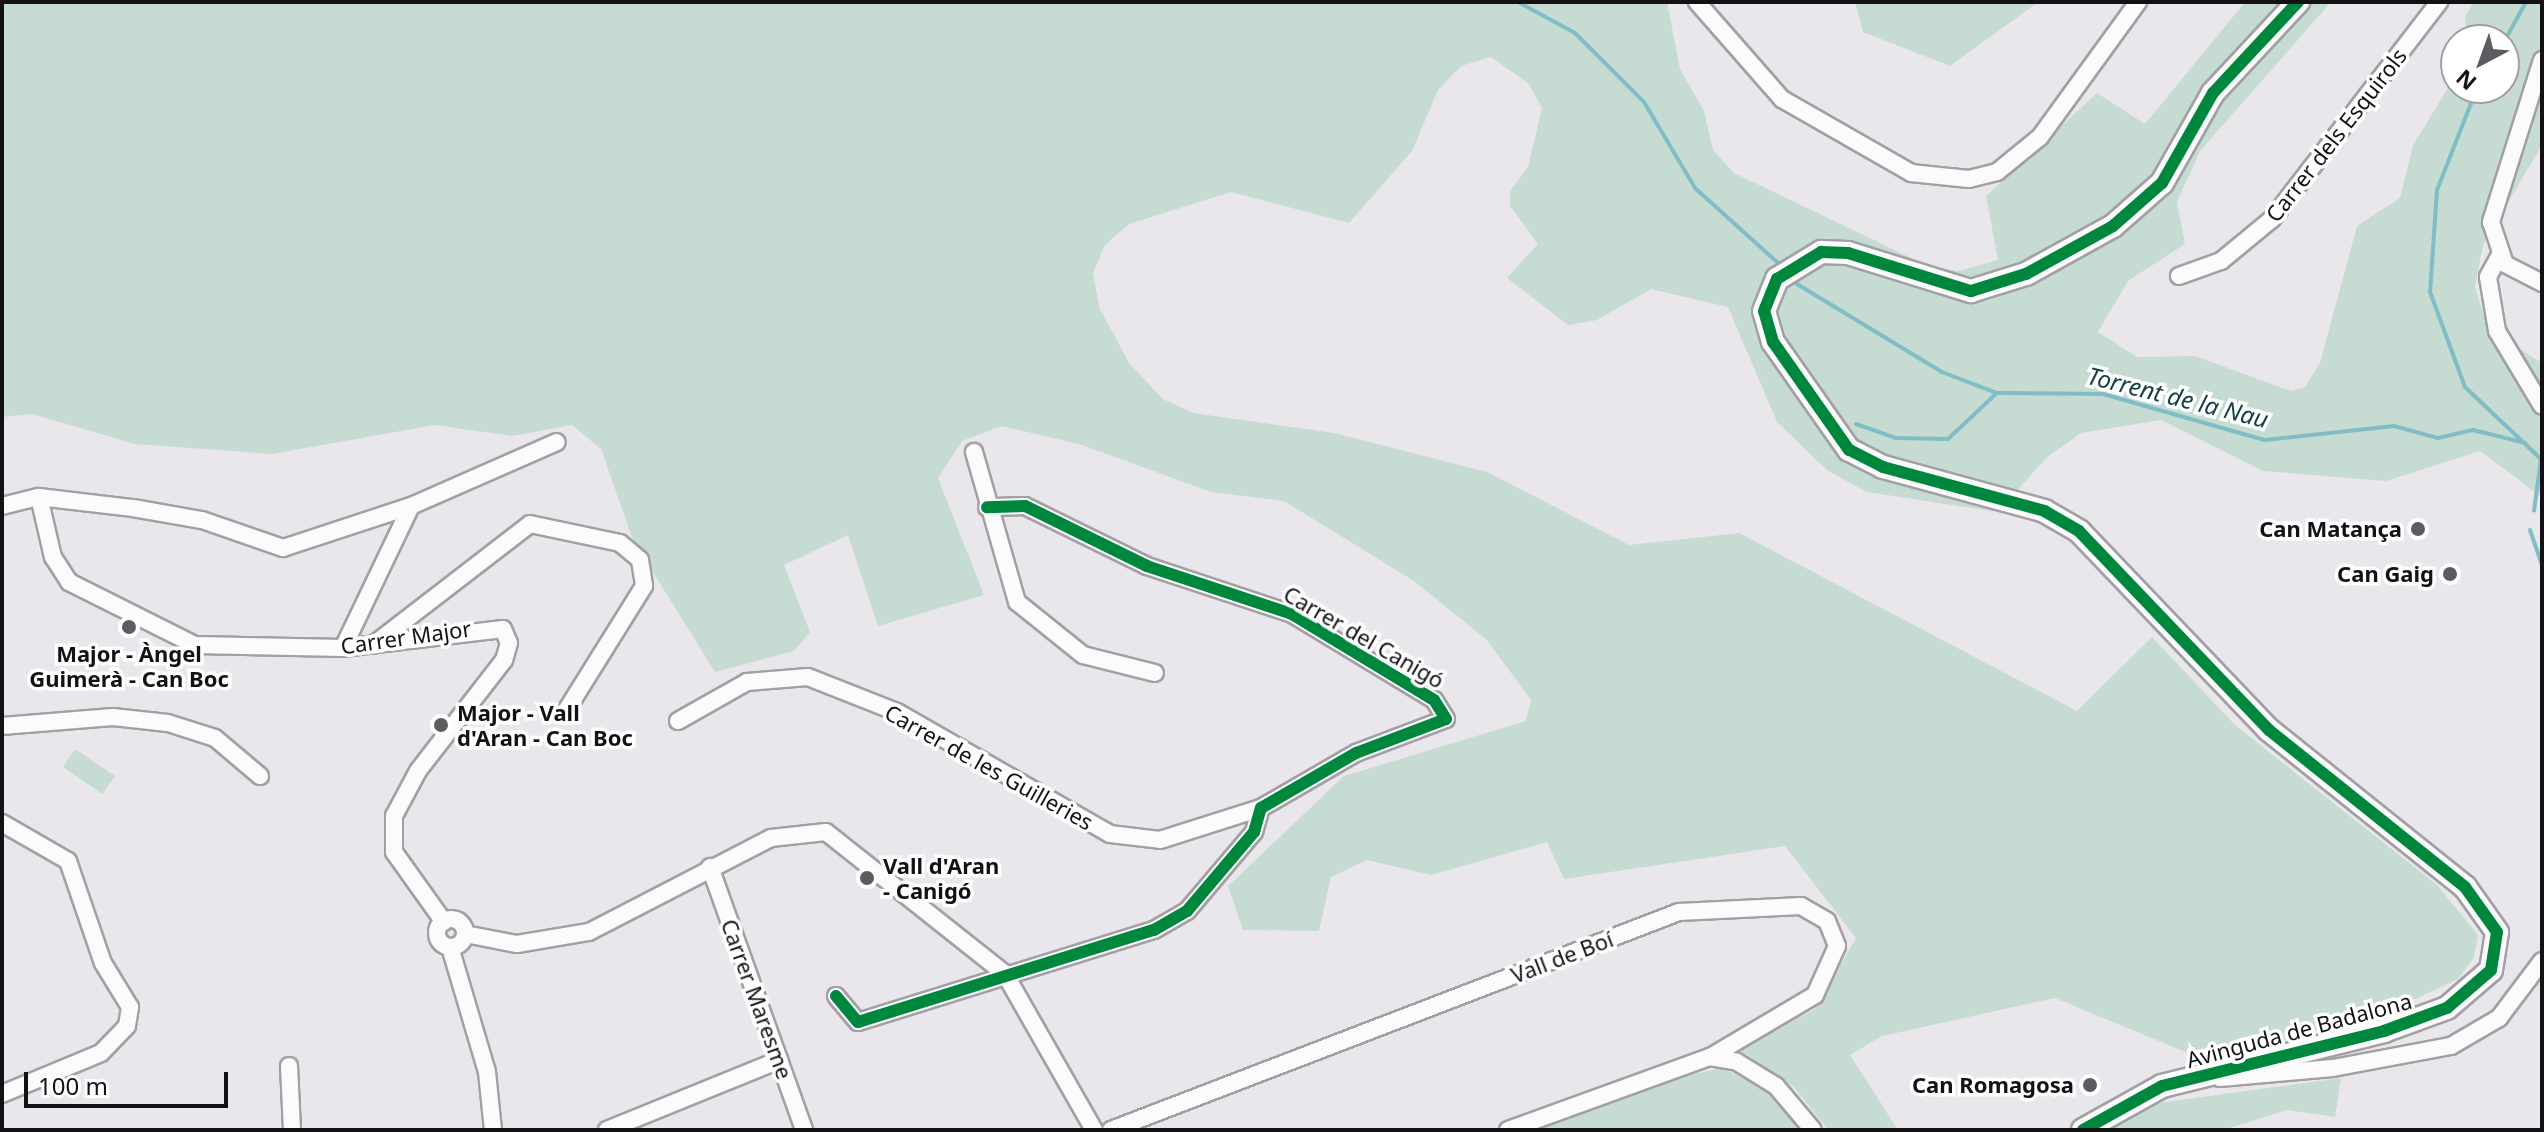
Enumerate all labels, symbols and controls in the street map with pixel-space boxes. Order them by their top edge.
north arrow [2440,24,2520,104]
street label: Carrer dels Esquirols [2260,43,2412,227]
text: N [2449,63,2482,98]
water label: Torrent de la Nau [2085,361,2271,433]
place label: Can Matança [2259,516,2402,542]
marker: Can Matança [2409,520,2427,538]
place label: Can Gaig [2337,561,2434,587]
marker: Can Gaig [2441,565,2459,583]
street label: Carrer del Canigó [1279,580,1449,694]
street label: Carrer Major [339,615,473,659]
marker: Major - Àngel Guimerà - Can Boc [120,618,138,636]
place label: Major - Àngel Guimerà - Can Boc [29,640,229,692]
place label: Major - Vall d'Aran - Can Boc [457,699,633,750]
street label: Carrer de les Guilleries [880,699,1098,835]
marker: Major - Vall d'Aran - Can Boc [432,716,450,734]
place label: Vall d'Aran - Canigó [883,852,999,904]
marker: Vall d'Aran - Canigó [858,869,876,887]
street label: Carrer Maresme [716,916,798,1082]
street label: Vall de Boí [1507,925,1617,989]
street label: Avinguda de Badalona [2183,987,2415,1073]
scale bar [28,1056,232,1106]
text: 100 m [38,1069,108,1102]
place label: Can Romagosa [1912,1072,2074,1098]
marker: Can Romagosa [2081,1076,2099,1094]

